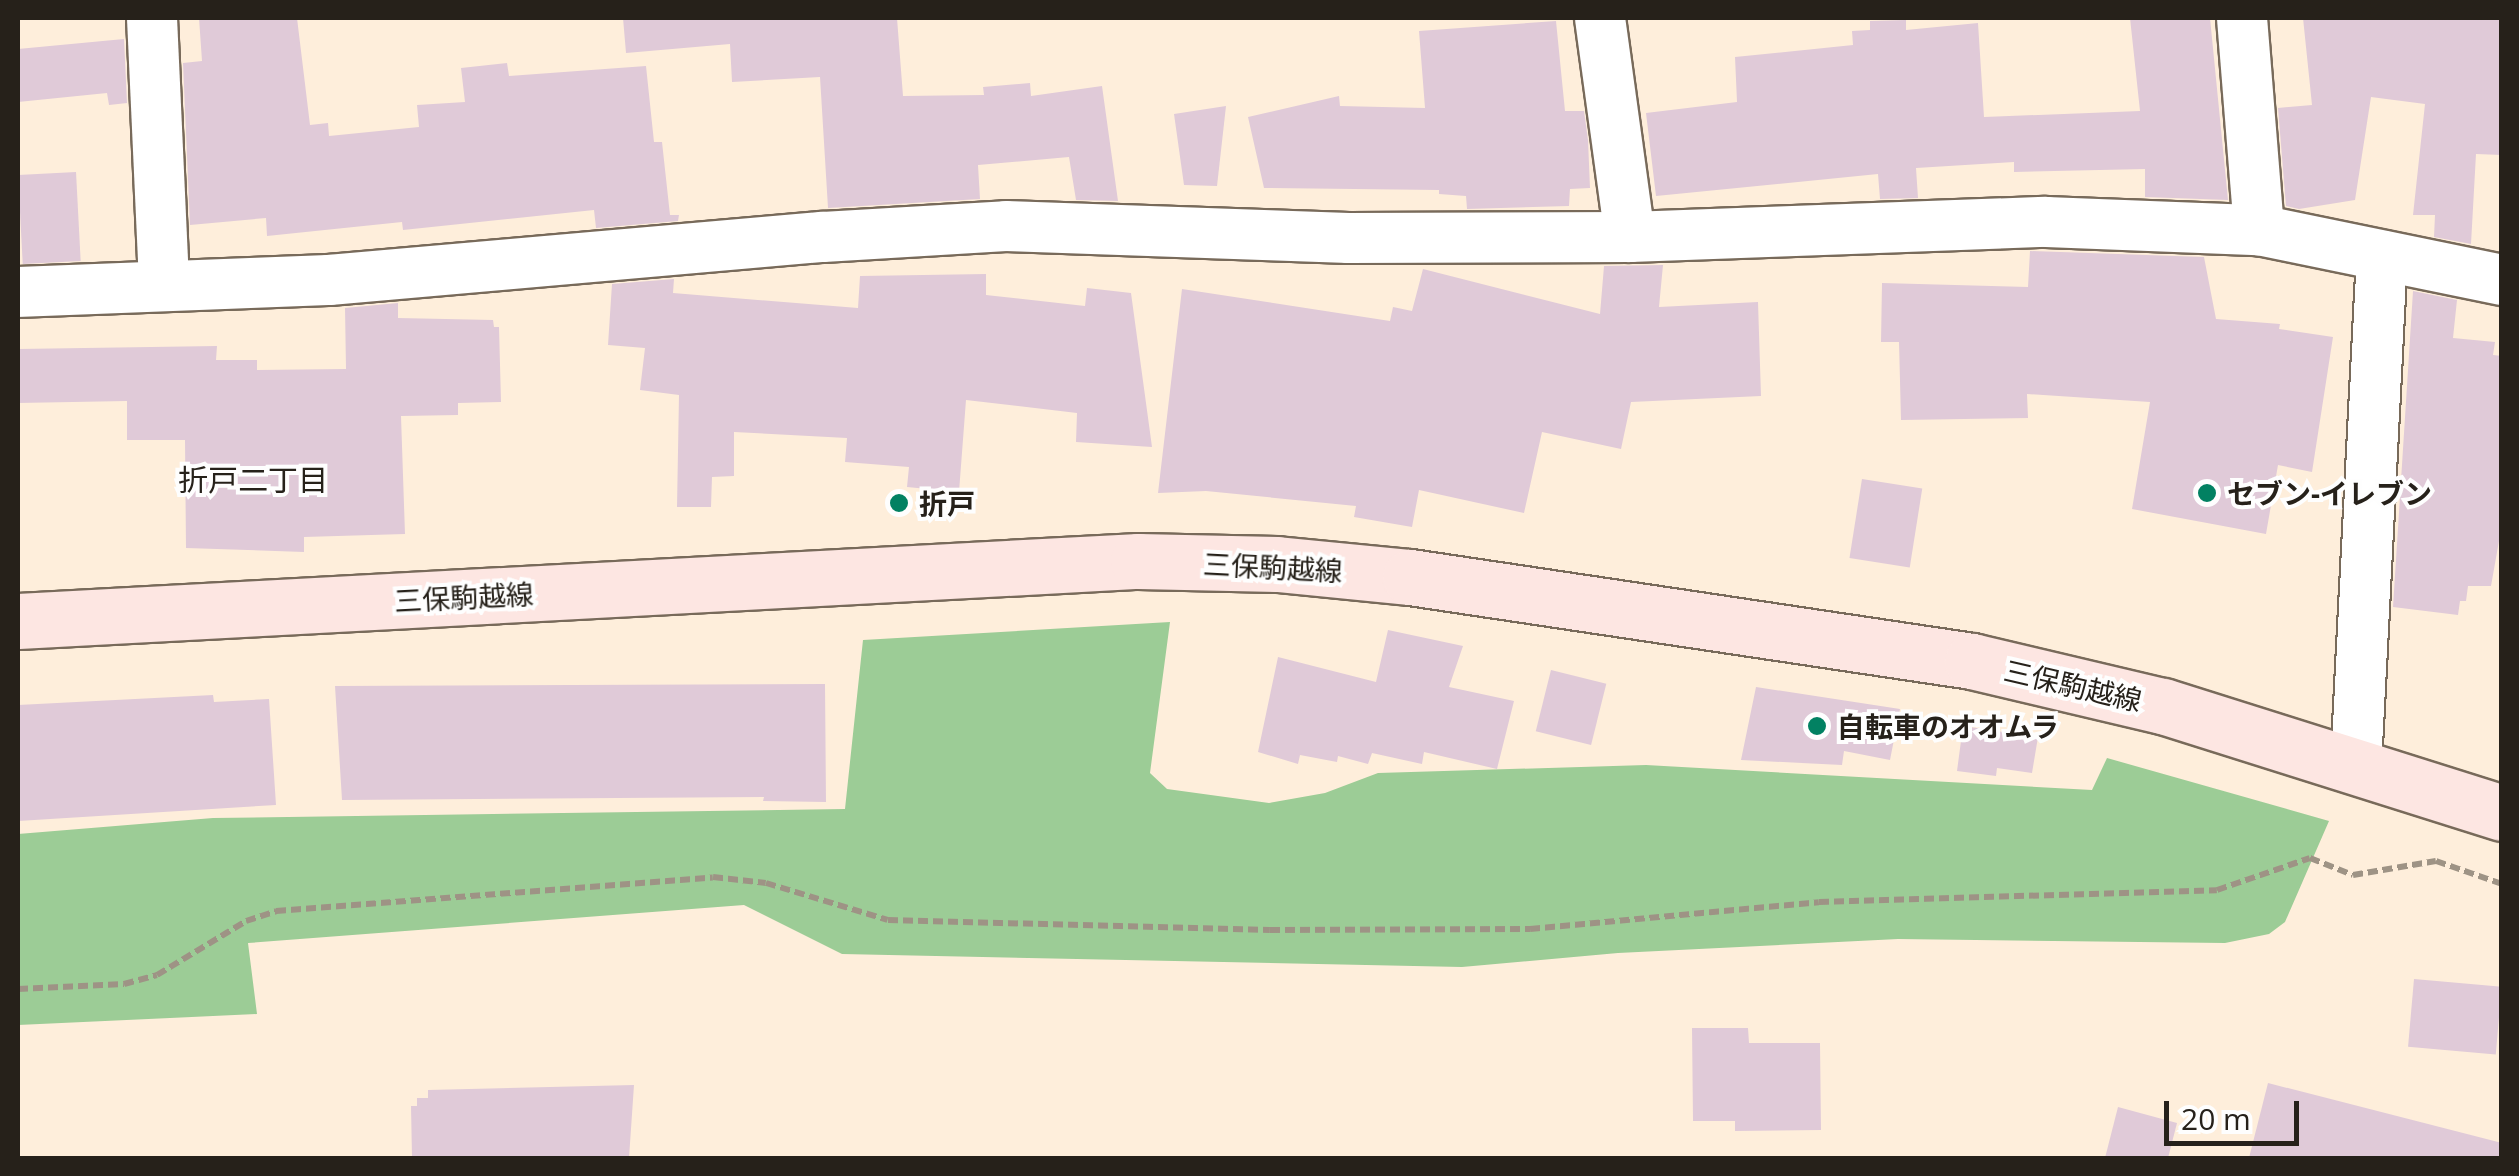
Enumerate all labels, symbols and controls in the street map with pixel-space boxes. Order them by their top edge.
district label: 折戸二丁目 [178,462,328,498]
place label: セブン-イレブン [2227,476,2432,510]
marker: セブン-イレブン [2196,482,2218,504]
place label: 折戸 [919,486,975,520]
marker: 折戸 [888,492,910,514]
street label: 三保駒越線 [1202,547,1344,587]
street label: 三保駒越線 [393,577,535,617]
street label: 三保駒越線 [2001,653,2145,717]
place label: 自転車のオオムラ [1837,709,2061,743]
marker: 自転車のオオムラ [1806,715,1828,737]
scale bar [2169,1081,2304,1143]
text: 20 m [2181,1098,2251,1139]

